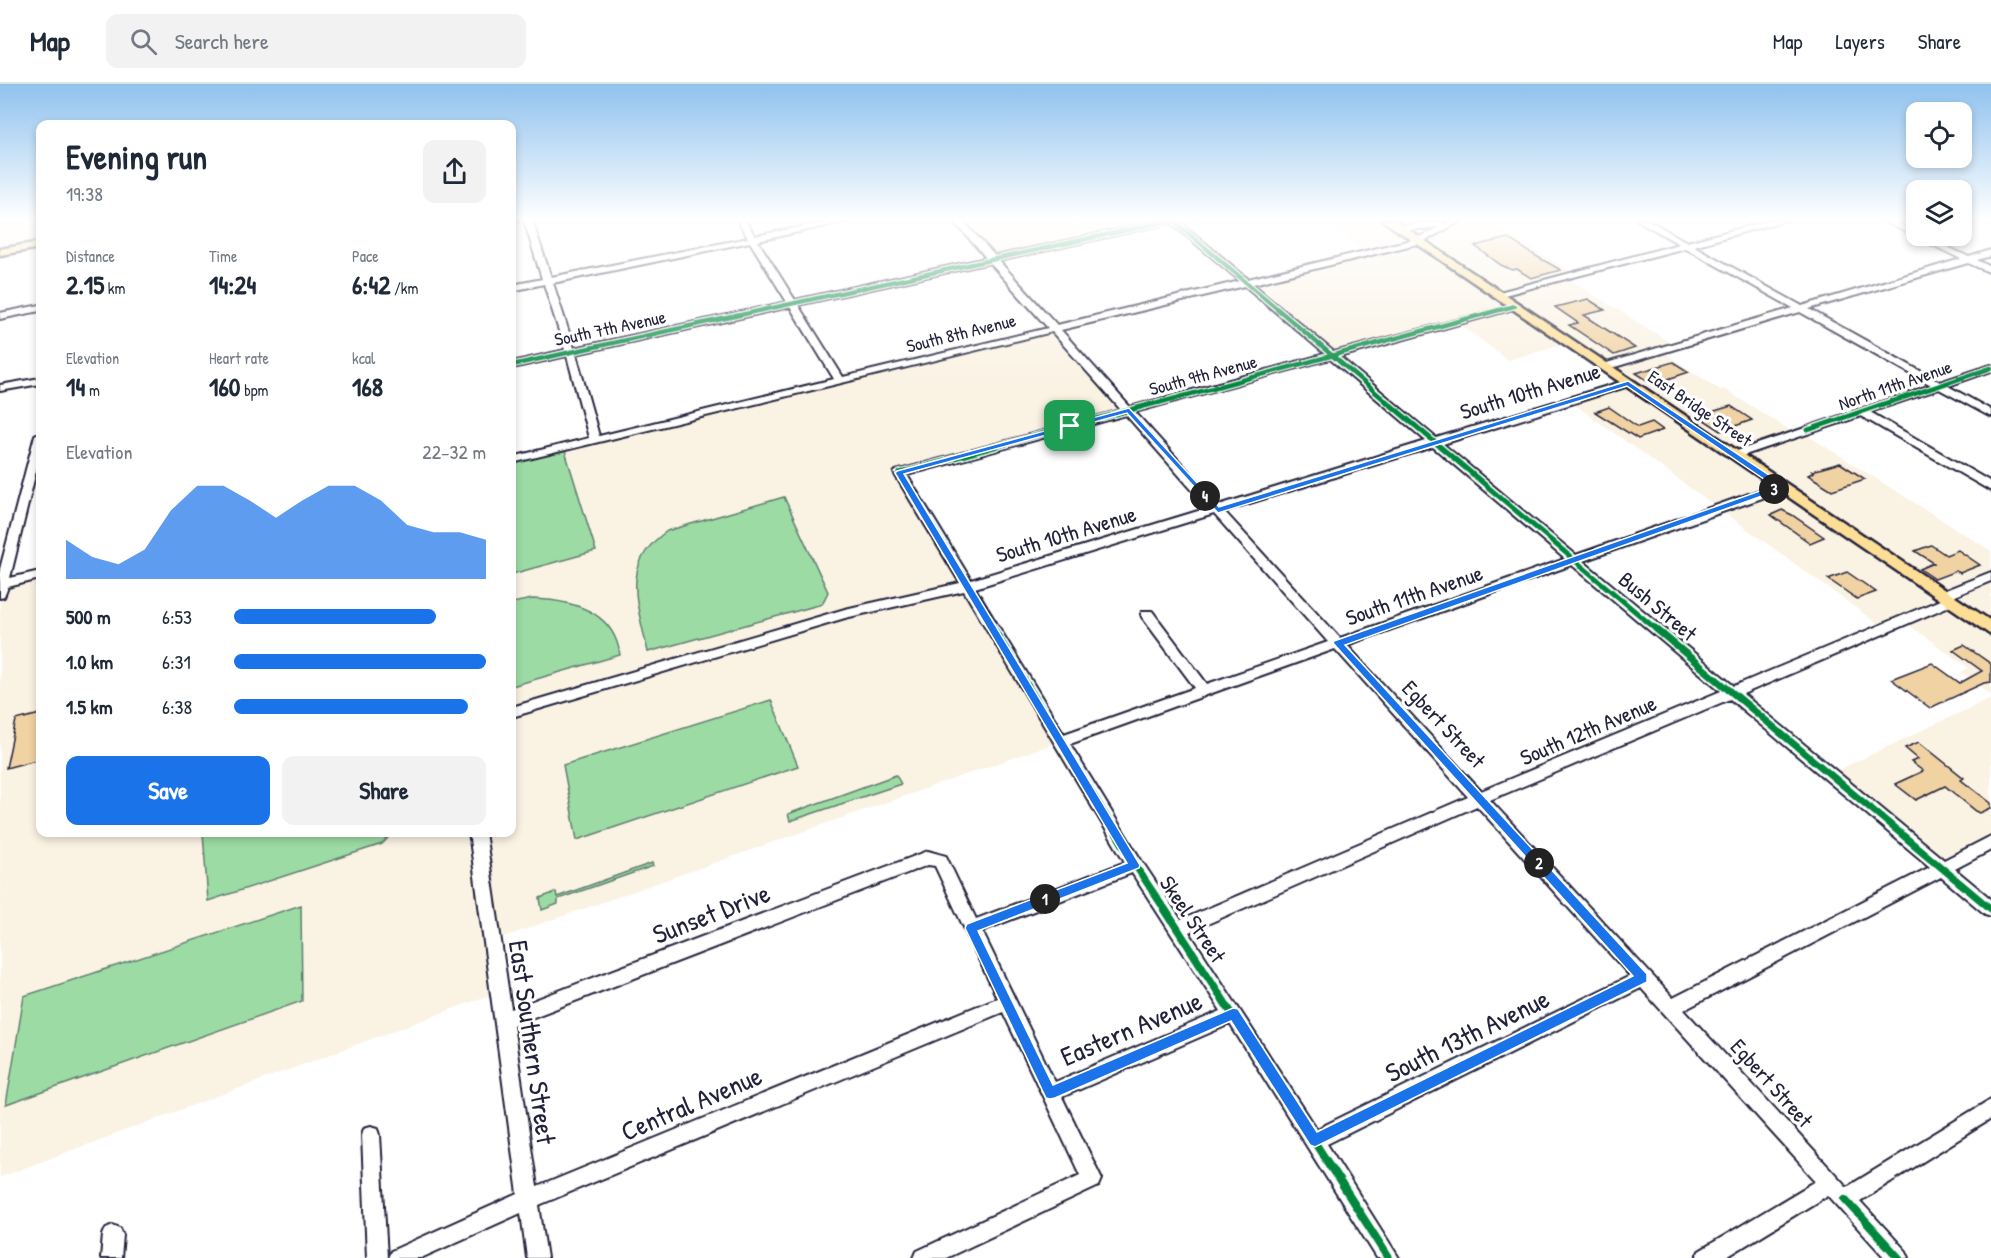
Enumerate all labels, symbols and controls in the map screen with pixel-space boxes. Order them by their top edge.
search box [106,14,526,68]
text: Map [30,22,70,60]
icon: search [127,25,160,58]
text: Search here [175,26,269,56]
text: Map [1773,27,1802,56]
text: Layers [1835,27,1885,56]
text: Share [1918,27,1961,56]
map controls [1906,102,1972,246]
button: locate [1906,102,1972,168]
text: Evening run [66,135,207,179]
button: share [423,140,486,203]
text: 19:38 [66,180,103,207]
button: layers [1906,180,1972,246]
text: Distance [66,245,115,267]
text: Time [209,245,237,267]
text: Pace [352,245,379,267]
text: 2.15 [66,267,104,302]
text: 14:24 [209,267,256,302]
text: 6:42 [352,267,390,302]
text: km [104,277,125,299]
text: /km [390,277,418,299]
street label: South 7th Avenue [552,304,668,352]
street label: South 8th Avenue [904,307,1018,359]
text: Elevation [66,347,119,369]
text: Heart rate [209,347,269,369]
text: kcal [352,347,375,369]
street label: South 9th Avenue [1146,349,1260,401]
street label: North 11th Avenue [1835,354,1955,416]
street label: South 10th Avenue [1456,355,1604,427]
street label: East Bridge Street [1643,364,1758,453]
text: 14 [66,369,85,404]
text: 160 [209,369,240,404]
text: 168 [352,369,383,404]
text: m [85,379,100,401]
text: bpm [240,379,268,401]
pin [1044,400,1095,451]
icon: arrive [1053,409,1086,442]
text: Elevation [66,438,132,465]
text: 22–32 m [422,438,486,465]
pin: 3 [1759,474,1789,504]
text: 3 [1770,478,1778,500]
pin: 4 [1190,481,1220,511]
text: 4 [1202,485,1208,507]
street label: South 10th Avenue [992,498,1140,570]
street label: South 11th Avenue [1341,557,1487,633]
street label: Bush Street [1612,564,1704,648]
text: 500 m [66,603,111,630]
text: 6:53 [162,603,192,630]
text: 1.0 km [66,648,113,675]
text: 6:31 [162,648,191,675]
street label: Egbert Street [1396,674,1493,775]
street label: South 12th Avenue [1515,688,1661,772]
text: 1.5 km [66,693,113,720]
text: 6:38 [162,693,192,720]
button: Save [66,756,270,825]
button: Share [282,756,486,825]
pin: 2 [1524,848,1554,878]
text: 2 [1535,852,1543,874]
street label: Skeel Street [1153,870,1233,969]
street label: Sunset Drive [647,874,775,952]
pin: 1 [1030,884,1060,914]
text: 1 [1042,888,1048,910]
street label: East Southern Street [501,938,565,1147]
street label: South 13th Avenue [1379,980,1555,1090]
street label: Eastern Avenue [1055,982,1207,1074]
street label: Egbert Street [1724,1032,1820,1134]
street label: Central Avenue [615,1057,767,1149]

